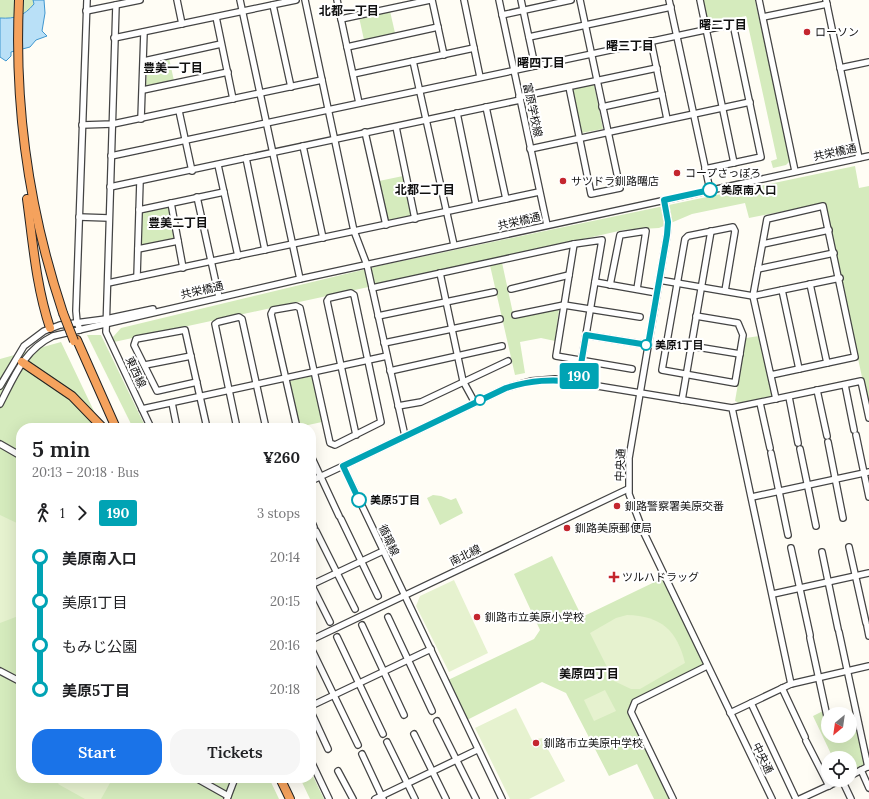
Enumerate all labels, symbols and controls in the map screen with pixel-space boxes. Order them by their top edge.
district label: 北都一丁目 [319,3,379,18]
district label: 曙二丁目 [699,17,747,32]
place label: ローソン [815,25,859,39]
marker: ローソン [802,27,812,37]
district label: 曙三丁目 [606,38,654,53]
district label: 曙四丁目 [517,55,565,70]
district label: 豊美一丁目 [143,60,203,75]
street label: 富原学校線 [520,82,546,138]
street label: 共栄橋通 [812,141,858,163]
place label: コープさっぽろ [685,166,761,180]
marker: コープさっぽろ [672,168,682,178]
place label: サツドラ釧路曙店 [571,174,659,188]
marker: サツドラ釧路曙店 [558,176,568,186]
district label: 北都二丁目 [395,182,455,197]
marker: 美原南入口 [702,182,718,198]
place label: 美原南入口 [721,183,776,197]
street label: 共栄橋通 [496,209,542,233]
district label: 豊美二丁目 [148,215,208,230]
street label: 共栄橋通 [179,278,225,302]
place label: 美原1丁目 [655,338,703,352]
marker: 美原1丁目 [640,339,652,351]
street label: 東西線 [123,354,149,390]
line badge: 190 [556,363,602,389]
text: 190 [568,367,590,385]
unlabelled marker [474,394,486,406]
text: 5 min [32,435,90,463]
text: ¥260 [263,448,300,467]
street label: 中央通 [612,448,628,482]
text: 20:13 – 20:18 · Bus [32,464,139,481]
marker: 美原5丁目 [351,492,367,508]
place label: 美原5丁目 [370,493,420,507]
place label: 釧路警察署美原交番 [625,499,724,513]
marker: 釧路警察署美原交番 [612,501,622,511]
icon: walk [32,502,54,524]
icon: forward [71,502,93,524]
text: 190 [107,504,129,522]
text: 1 [60,505,65,522]
text: 3 stops [257,505,300,522]
place label: 釧路美原郵便局 [575,521,652,535]
street label: 循環線 [376,522,402,558]
marker: 釧路美原郵便局 [562,523,572,533]
street label: 南北線 [447,541,483,569]
text: 美原南入口 [62,549,137,568]
text: 20:14 [270,549,300,566]
place label: ツルハドラッグ [622,570,699,584]
marker: ツルハドラッグ [609,572,619,582]
text: 美原1丁目 [62,593,127,612]
text: 20:15 [270,593,300,610]
place label: 釧路市立美原小学校 [485,610,584,624]
marker: 釧路市立美原小学校 [472,612,482,622]
text: もみじ公園 [62,637,137,656]
text: 20:16 [269,637,300,654]
district label: 美原四丁目 [559,666,619,681]
text: 美原5丁目 [62,681,130,700]
text: 20:18 [270,681,300,698]
north arrow [821,707,857,743]
map controls [821,707,857,787]
button: Start [32,729,162,775]
button: Tickets [170,729,300,775]
place label: 釧路市立美原中学校 [544,736,643,750]
marker: 釧路市立美原中学校 [531,738,541,748]
street label: 中央通 [749,740,777,776]
button: locate [821,751,857,787]

